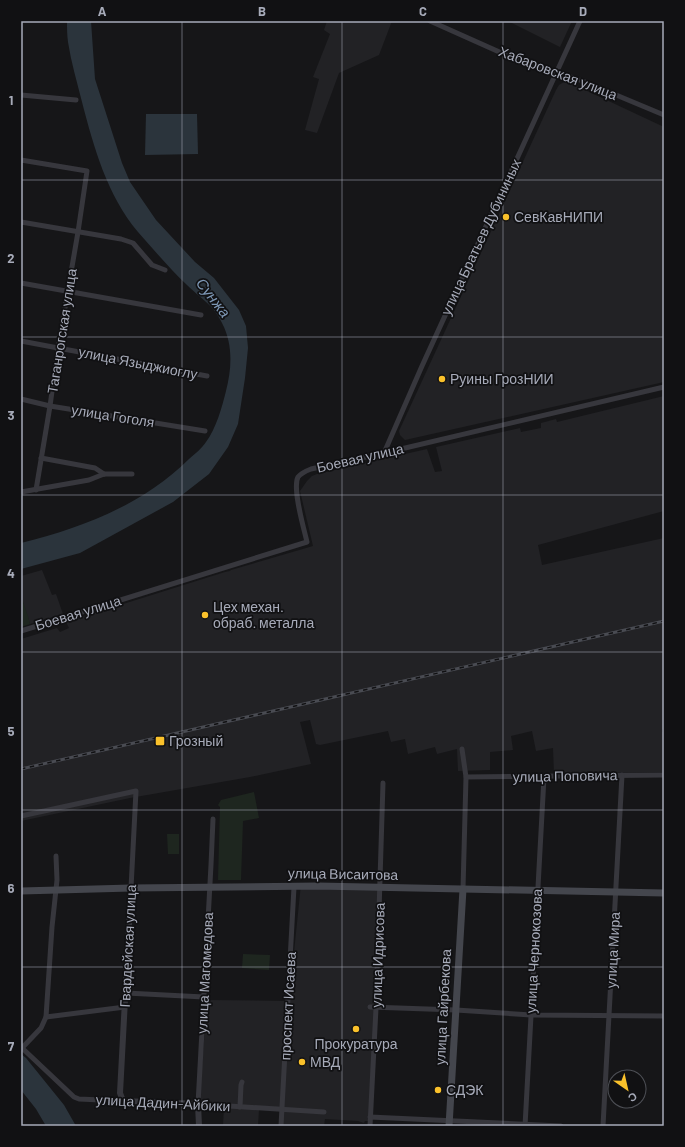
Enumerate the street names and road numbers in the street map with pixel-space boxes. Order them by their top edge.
street label: Хабаровская улица [497,42,620,103]
street label: улица Братьев Дубининых [437,156,524,318]
street label: Таганрогская улица [43,267,80,395]
street label: улица Языджиоглу [77,343,199,382]
street label: улица Гоголя [70,401,156,430]
street label: Боевая улица [315,439,405,476]
street label: Боевая улица [33,591,123,634]
street label: улица Поповича [512,766,618,785]
street label: улица Висаитова [288,864,398,883]
street label: Гвардейская улица [116,884,139,1008]
street label: улица Чернокозова [522,888,545,1014]
street label: улица Идрисова [367,902,388,1008]
street label: улица Мира [602,911,623,989]
street label: улица Магомедова [193,912,216,1034]
street label: улица Гайрбекова [431,948,454,1065]
street label: проспект Исаева [276,951,299,1061]
street label: улица Дадин-Айбики [95,1090,231,1115]

